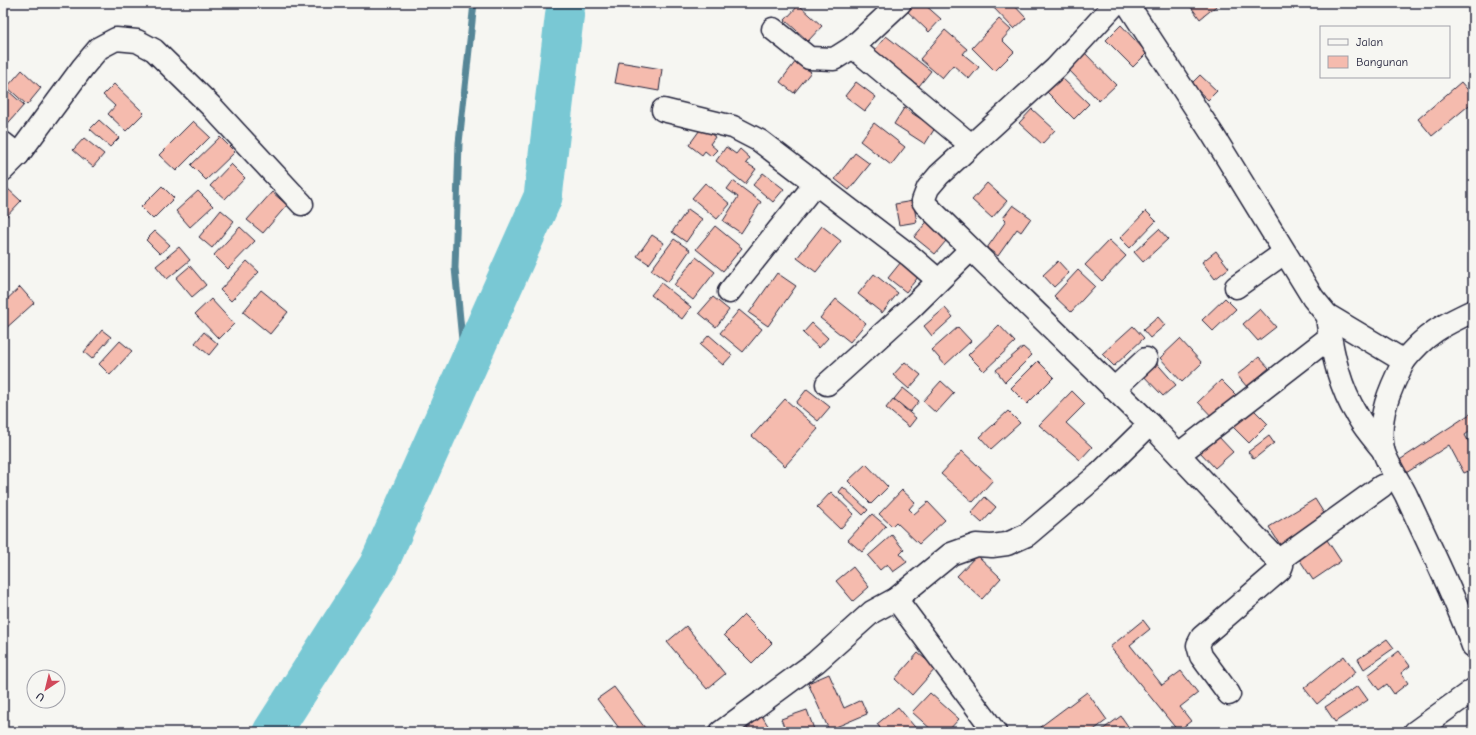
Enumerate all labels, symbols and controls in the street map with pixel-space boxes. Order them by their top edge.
legend [1320,26,1450,78]
text: Jalan [1356,35,1383,49]
text: Bangunan [1356,55,1408,69]
north arrow [26,669,66,709]
text: U [34,689,47,704]

